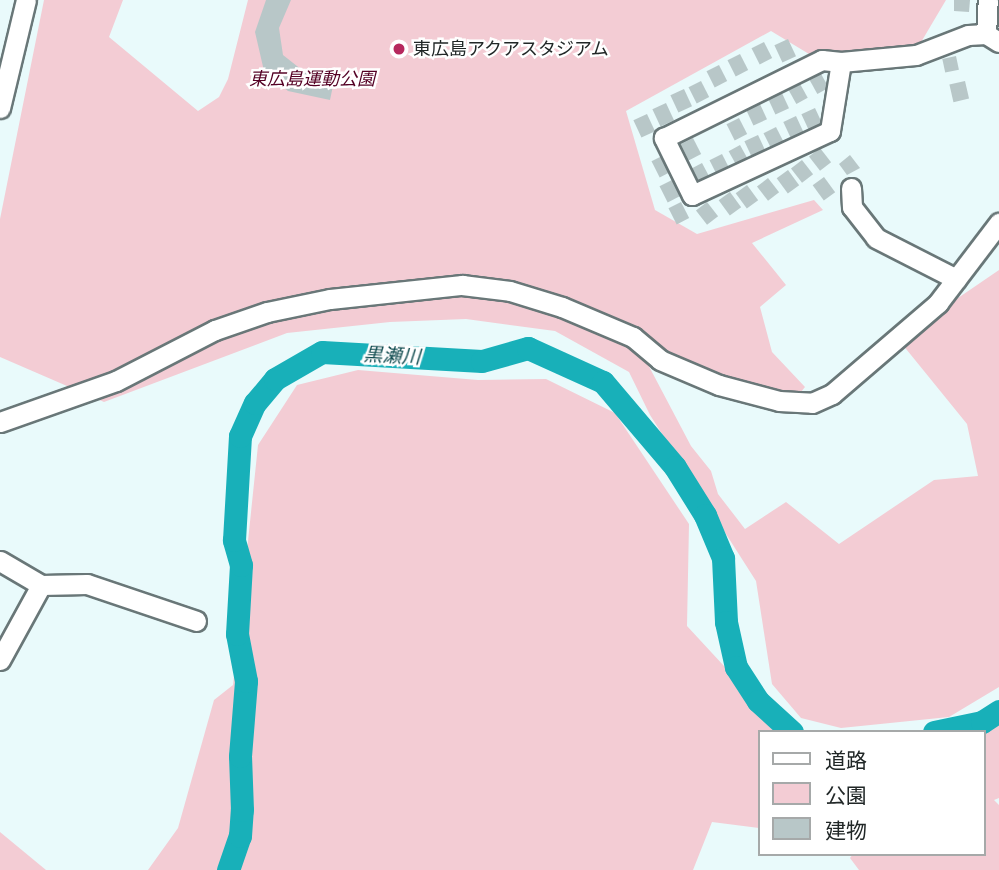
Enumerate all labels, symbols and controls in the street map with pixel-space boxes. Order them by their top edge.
place label: 東広島アクアスタジアム [413,38,611,60]
marker: 東広島アクアスタジアム [391,41,407,57]
park label: 東広島運動公園 [249,68,375,90]
water label: 黒瀬川 [363,343,421,369]
legend [758,730,985,856]
text: 道路 [825,749,867,773]
text: 公園 [825,784,867,808]
text: 建物 [825,819,867,843]

